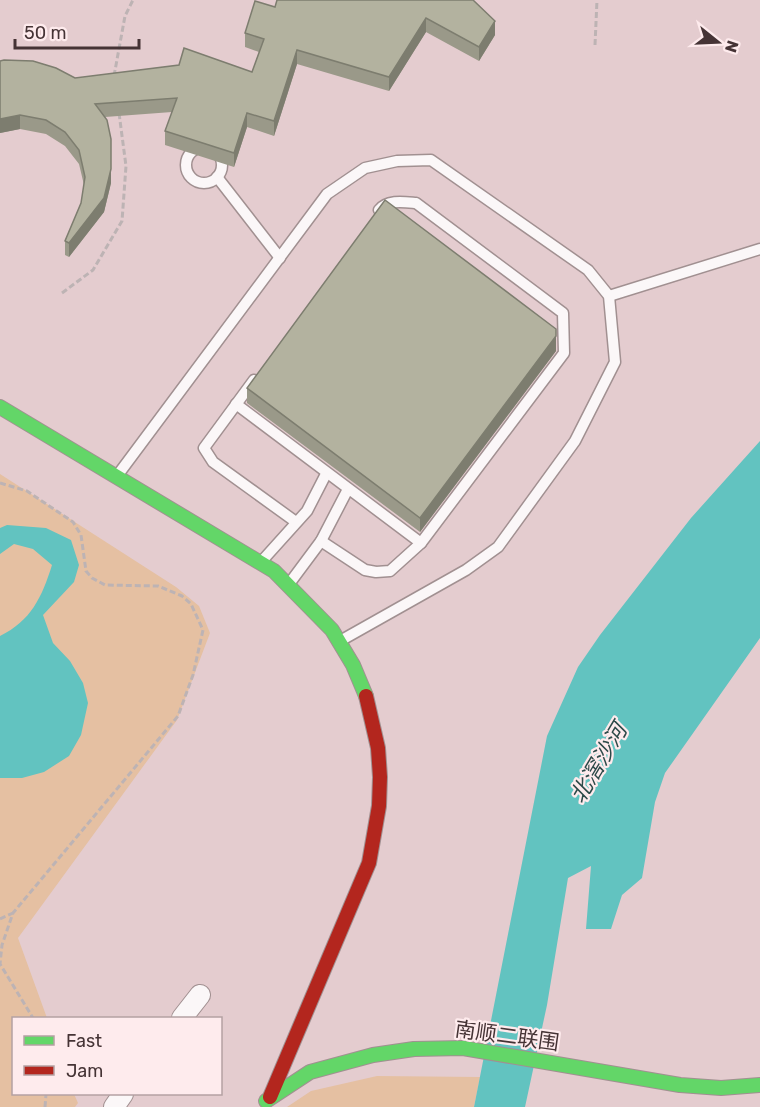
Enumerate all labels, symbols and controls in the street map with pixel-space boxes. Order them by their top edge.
scale bar [15,12,140,50]
north arrow [688,12,748,72]
text: 50 m [24,22,67,44]
text: N [721,38,743,55]
water label: 北滘沙河 [564,715,635,808]
street label: 南顺二联围 [453,1016,561,1055]
legend [12,1017,222,1095]
text: Fast [66,1030,102,1052]
text: Jam [66,1060,103,1082]

